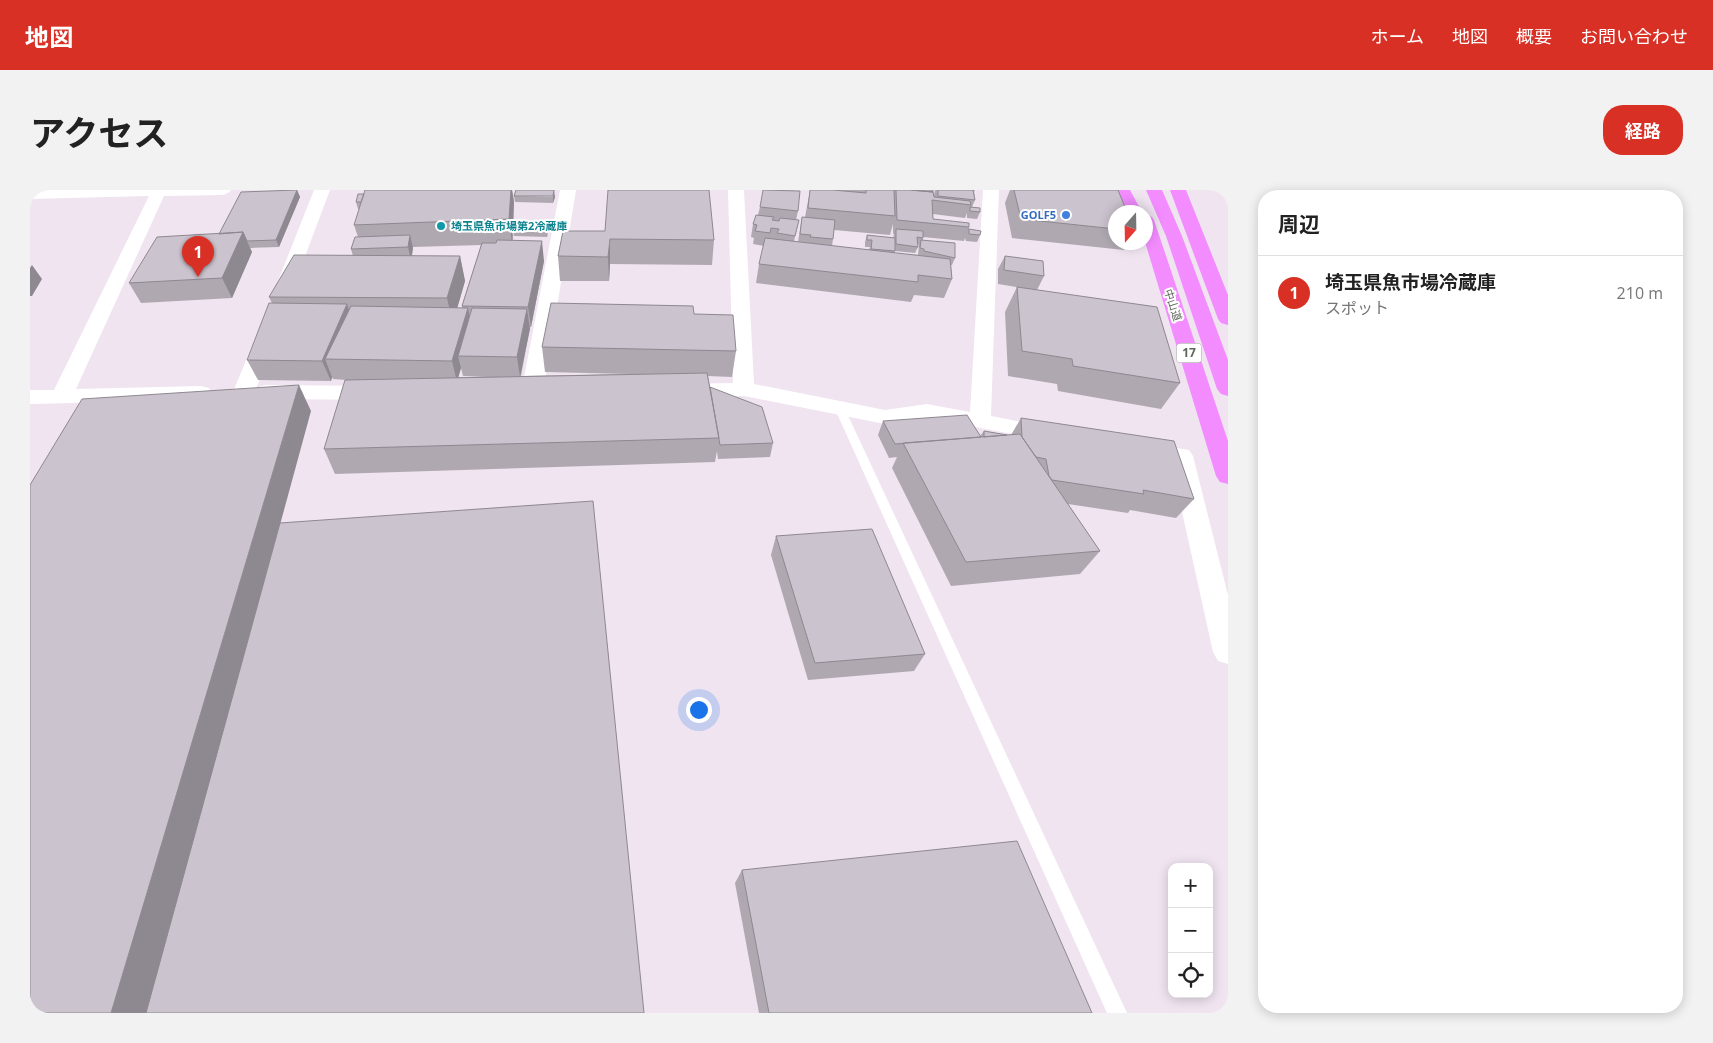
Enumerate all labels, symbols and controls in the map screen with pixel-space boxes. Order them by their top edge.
text: 地図 [25,20,73,53]
text: ホーム [1371,24,1424,48]
text: 地図 [1452,24,1488,48]
text: 概要 [1516,24,1552,48]
text: お問い合わせ [1580,24,1688,48]
button: 経路 [1603,105,1683,155]
text: アクセス [30,109,168,156]
north arrow [1108,205,1153,250]
place label: GOLF5 [1021,207,1056,222]
marker: GOLF5 [1060,209,1072,221]
text: 周辺 [1278,210,1320,238]
place label: 埼玉県魚市場第2冷蔵庫 [451,218,567,233]
marker: 埼玉県魚市場第2冷蔵庫 [435,220,447,232]
pin: 1 [182,236,214,277]
text: 埼玉県魚市場冷蔵庫 [1325,269,1496,295]
text: 1 [1289,282,1299,304]
text: 210 m [1617,282,1663,304]
street label: 中山道 [1161,287,1186,323]
text: スポット [1325,297,1389,319]
road number: 17 [1176,344,1202,362]
your location [686,697,712,723]
map controls [1168,863,1213,998]
button: + [1168,863,1213,908]
button: − [1168,908,1213,953]
button: locate [1168,953,1213,998]

